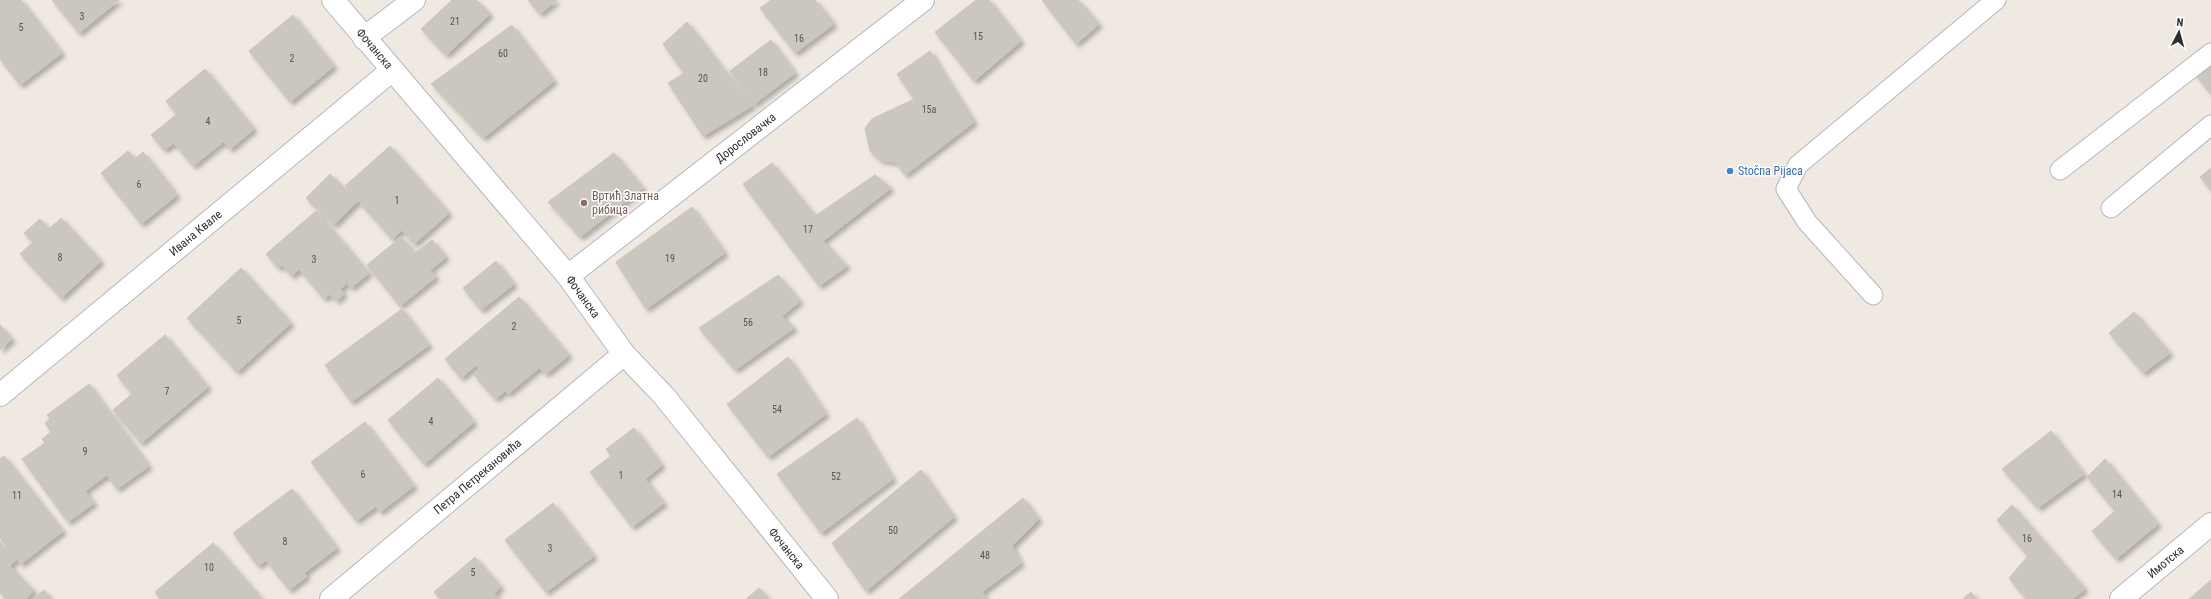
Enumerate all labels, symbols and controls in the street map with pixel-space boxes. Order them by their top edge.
house number: 3 [80,11,85,22]
north arrow [2159,12,2199,52]
house number: 21 [450,16,460,27]
text: N [2176,16,2184,29]
house number: 5 [19,22,24,33]
street label: Фочанска [353,26,396,72]
house number: 15 [973,31,983,42]
house number: 16 [794,33,804,44]
house number: 60 [498,48,508,59]
house number: 2 [290,53,295,64]
house number: 18 [758,67,768,78]
house number: 20 [698,73,708,84]
house number: 15a [922,104,937,115]
street label: Дорословачка [713,110,779,166]
house number: 4 [206,116,211,127]
place label: Stočna Pijaca [1738,164,1803,178]
marker: Stočna Pijaca [1725,166,1735,176]
house number: 6 [137,179,142,190]
place label: Вртић Златна рибица [592,189,659,217]
house number: 1 [395,195,399,206]
marker: Вртић Златна рибица [579,198,589,208]
street label: Ивана Квале [166,207,225,259]
house number: 17 [803,224,813,235]
house number: 8 [58,252,63,263]
house number: 19 [665,253,675,264]
house number: 3 [312,254,317,265]
street label: Фочанска [563,273,603,321]
house number: 5 [237,315,242,326]
house number: 56 [743,317,753,328]
house number: 2 [512,321,517,332]
house number: 7 [165,386,170,397]
house number: 54 [772,404,782,415]
house number: 4 [429,416,434,427]
street label: Петра Петрекановића [431,436,524,517]
house number: 9 [83,446,88,457]
house number: 6 [361,469,366,480]
house number: 1 [619,470,623,481]
house number: 52 [831,471,841,482]
house number: 14 [2112,489,2122,500]
house number: 11 [12,490,22,501]
street label: Фочанска [766,525,807,572]
house number: 50 [888,525,898,536]
house number: 16 [2022,533,2032,544]
house number: 8 [283,536,288,547]
house number: 3 [548,543,553,554]
street label: Имотска [2145,543,2187,581]
house number: 48 [980,550,990,561]
house number: 10 [204,562,214,573]
house number: 5 [471,567,476,578]

